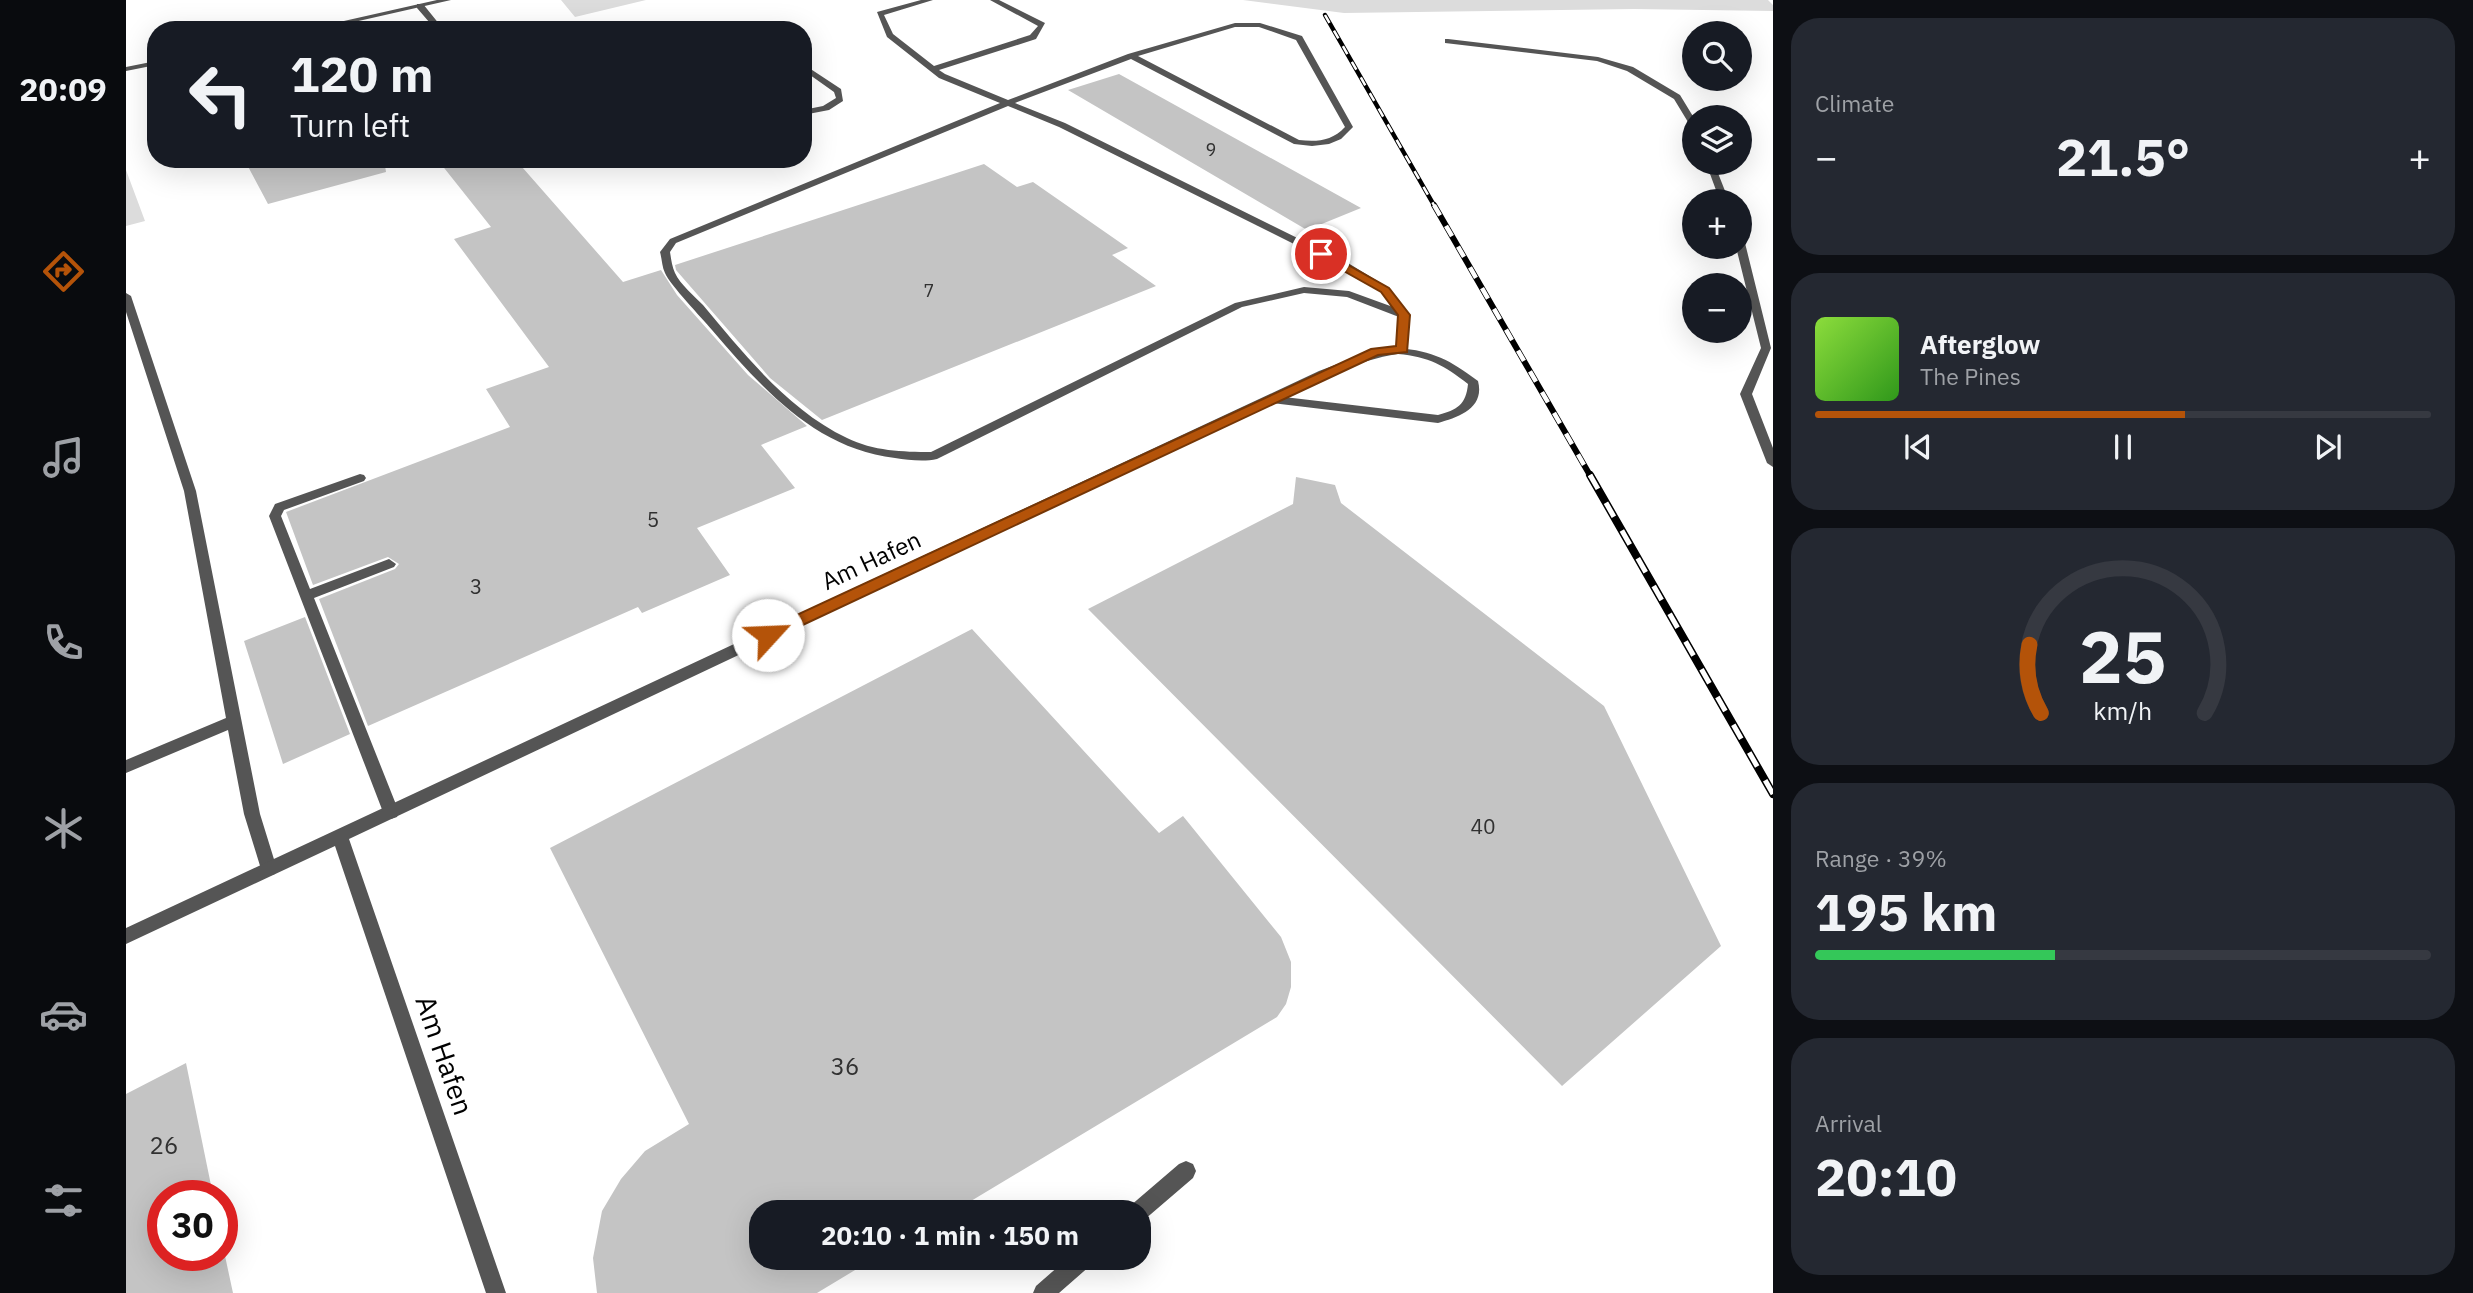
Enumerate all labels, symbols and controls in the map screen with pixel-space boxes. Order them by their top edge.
map controls [1682,21,1752,343]
button: search [1682,21,1752,91]
text: 120 m [290,42,434,105]
icon: left [175,49,266,140]
text: 20:09 [19,68,107,110]
text: Climate [1815,88,1894,118]
text: Turn left [290,104,410,146]
button: layers [1682,105,1752,175]
text: 21.5° [2056,123,2190,190]
text: − [1815,132,1838,181]
text: + [2408,132,2431,181]
house number: 9 [1206,138,1216,161]
button: + [1682,189,1752,259]
pin [1291,224,1351,284]
icon: arrive [1302,235,1340,273]
icon: directions [39,247,88,296]
button: − [1682,273,1752,343]
house number: 7 [924,279,934,302]
text: Afterglow [1920,327,2040,361]
text: The Pines [1920,361,2021,391]
icon: previous [1899,428,1937,466]
icon: pause [2104,428,2142,466]
icon: next [2309,428,2347,466]
icon: music [39,433,88,482]
house number: 5 [647,505,659,533]
street label: Am Hafen [816,523,926,597]
house number: 3 [470,572,482,600]
position arrow [731,598,805,672]
text: 25 [2079,608,2167,703]
icon: phone [39,618,88,667]
text: km/h [2094,693,2152,726]
icon: climate [39,804,88,853]
house number: 40 [1470,812,1496,840]
text: Range · 39% [1815,843,1947,873]
text: 195 km [1815,878,1997,945]
icon: car [39,990,88,1039]
street label: Am Hafen [407,990,483,1120]
house number: 36 [831,1050,859,1082]
text: Arrival [1815,1108,1882,1138]
house number: 26 [150,1129,178,1161]
text: 20:10 [1815,1143,1957,1210]
icon: filters [39,1176,88,1225]
speed limit sign: 30 [147,1180,238,1271]
text: 20:10 · 1 min · 150 m [821,1218,1079,1252]

